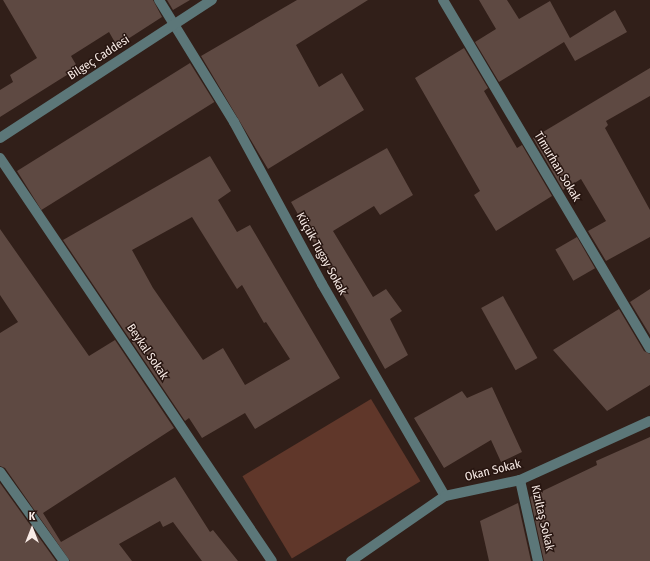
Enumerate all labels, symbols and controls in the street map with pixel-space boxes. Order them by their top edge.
street label: Bilgeç Caddesi [65,33,133,83]
street label: Timurhan Sokak [531,130,583,204]
street label: Küçük Tugay Sokak [292,210,350,298]
street label: Beykal Sokak [123,321,171,383]
street label: Okan Sokak [464,457,522,485]
street label: Kızıltaş Sokak [527,484,557,552]
north arrow [12,509,52,549]
text: K [29,510,35,523]

